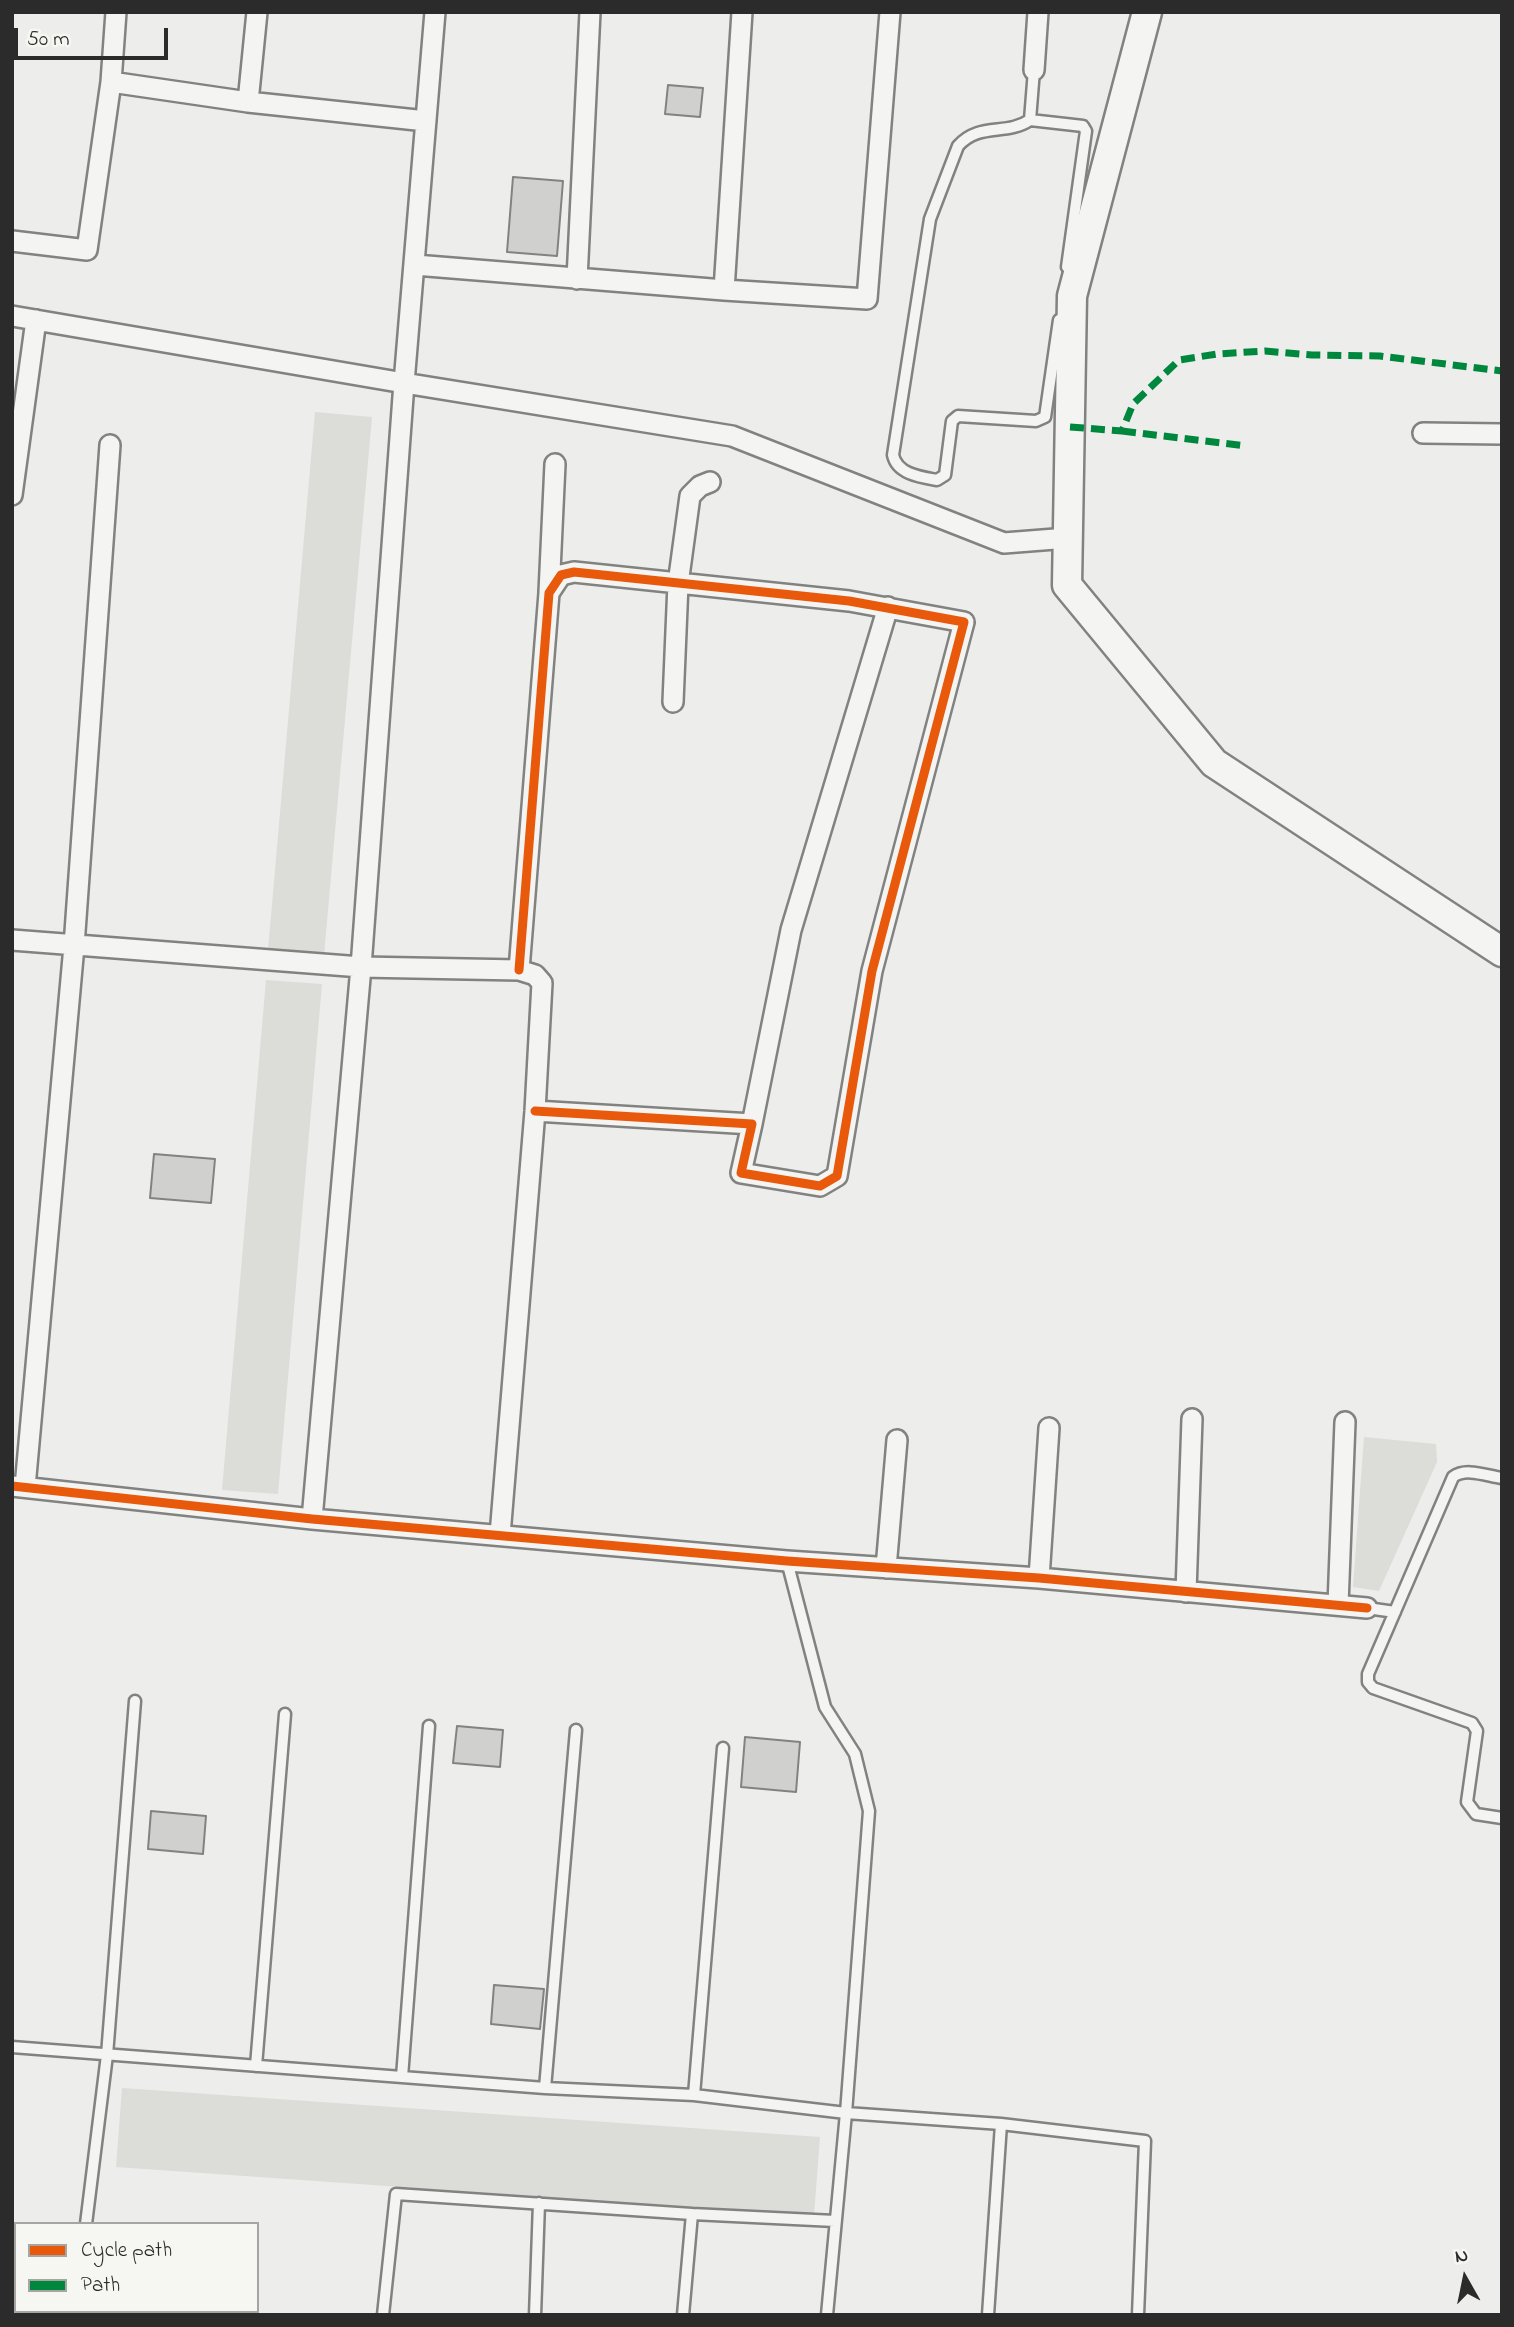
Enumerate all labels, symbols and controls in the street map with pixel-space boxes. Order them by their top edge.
scale bar [18,14,172,58]
text: 50 m [27,25,70,55]
legend [14,2222,259,2313]
text: Cycle path [81,2236,172,2266]
text: N [1453,2242,1470,2271]
north arrow [1430,2243,1500,2313]
text: Path [81,2271,120,2301]

